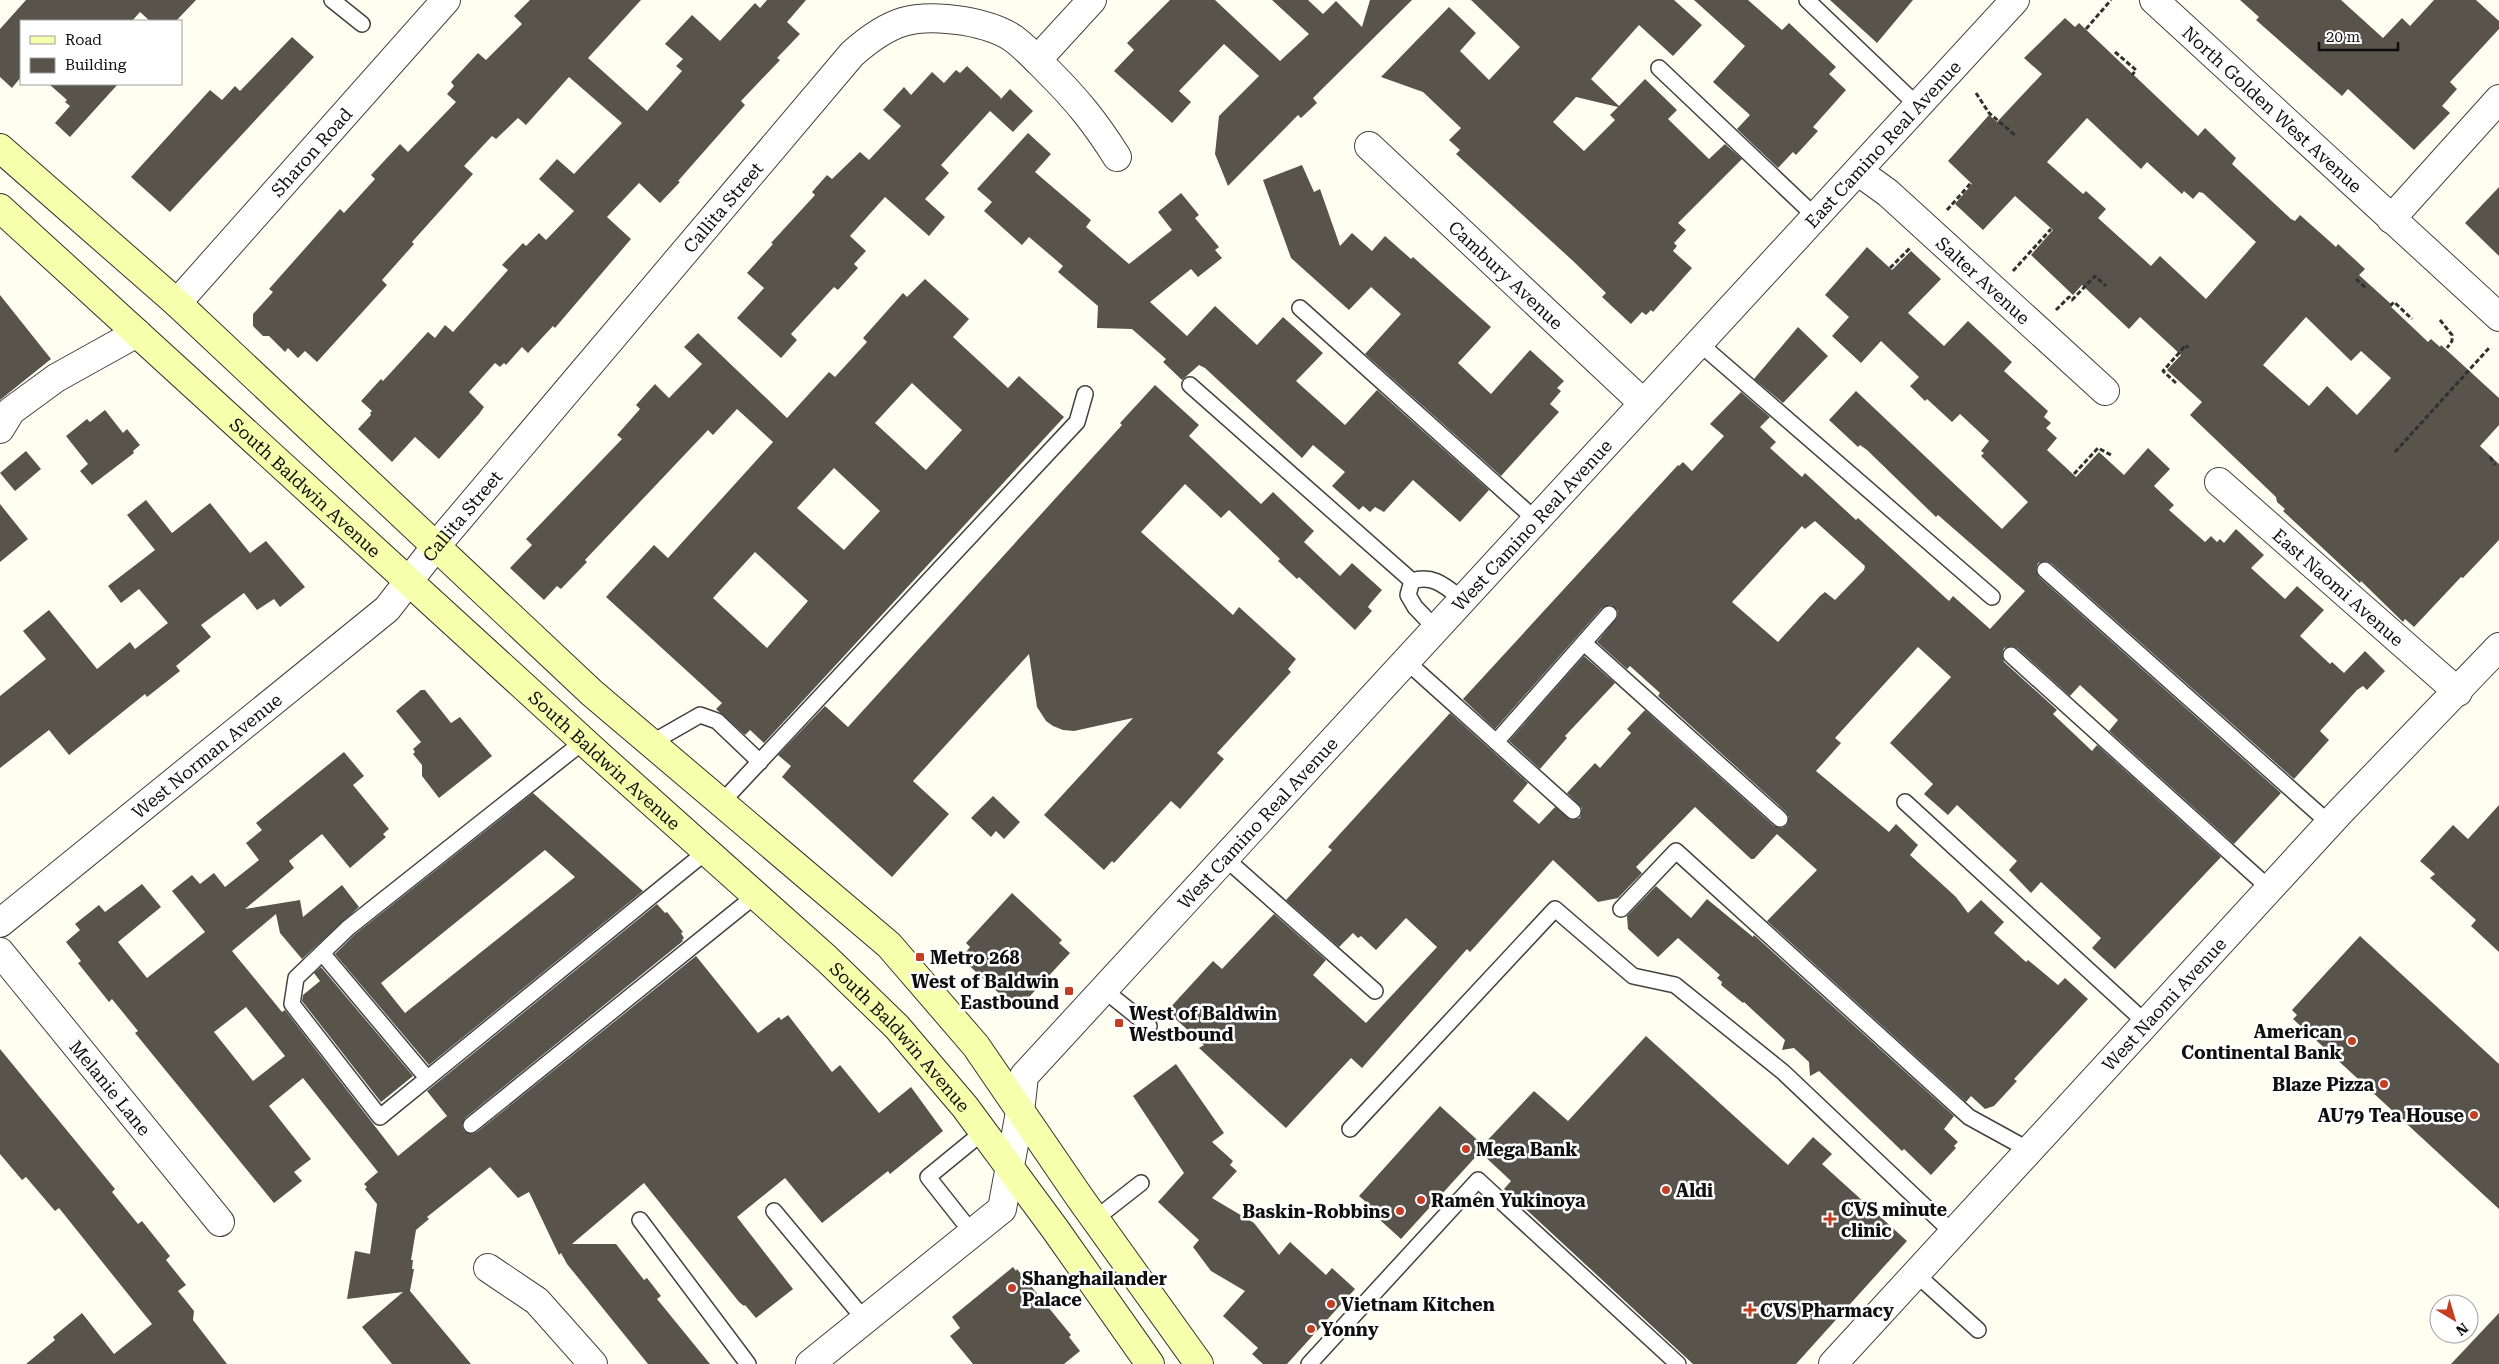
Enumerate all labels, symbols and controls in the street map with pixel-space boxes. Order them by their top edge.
legend [20,20,182,85]
scale bar [2319,20,2398,52]
street label: North Golden West Avenue [2178,21,2367,197]
text: 20 m [2326,28,2361,46]
text: Road [65,31,102,49]
text: Building [65,56,127,74]
street label: East Camino Real Avenue [1800,56,1965,232]
street label: Sharon Road [266,103,356,201]
street label: Callita Street [678,157,767,257]
street label: Cambury Avenue [1445,216,1568,333]
street label: Salter Avenue [1932,232,2035,328]
street label: South Baldwin Avenue [226,413,386,561]
street label: West Camino Real Avenue [1447,435,1616,615]
street label: Callita Street [418,466,506,565]
street label: East Naomi Avenue [2269,524,2408,650]
street label: South Baldwin Avenue [525,686,685,834]
street label: West Norman Avenue [127,688,286,822]
street label: West Camino Real Avenue [1173,732,1342,913]
street label: West Naomi Avenue [2097,933,2230,1075]
place label: Metro 268 [930,947,1020,968]
marker: Metro 268 [914,951,926,963]
street label: South Baldwin Avenue [826,957,975,1116]
place label: West of Baldwin Eastbound [911,971,1059,1013]
marker: West of Baldwin Eastbound [1063,985,1075,997]
place label: West of Baldwin Westbound [1129,1003,1277,1045]
marker: West of Baldwin Westbound [1113,1017,1125,1029]
place label: American Continental Bank [2181,1021,2343,1063]
marker: American Continental Bank [2346,1035,2358,1047]
street label: Melanie Lane [66,1036,156,1140]
place label: Blaze Pizza [2272,1074,2374,1095]
marker: Blaze Pizza [2378,1078,2390,1090]
place label: AU79 Tea House [2318,1105,2464,1126]
marker: AU79 Tea House [2468,1109,2480,1121]
place label: Mega Bank [1476,1139,1578,1160]
marker: Mega Bank [1460,1143,1472,1155]
place label: Aldi [1676,1180,1713,1201]
marker: Aldi [1660,1184,1672,1196]
place label: Ramen Yukinoya [1431,1190,1586,1211]
marker: Ramen Yukinoya [1415,1194,1427,1206]
place label: CVS minute clinic [1841,1199,1948,1241]
place label: Baskin-Robbins [1242,1201,1390,1222]
marker: Baskin-Robbins [1394,1205,1406,1217]
marker: CVS minute clinic [1823,1212,1837,1226]
place label: Shanghailander Palace [1022,1268,1167,1310]
marker: Shanghailander Palace [1006,1282,1018,1294]
place label: Vietnam Kitchen [1341,1294,1495,1315]
north arrow [2429,1294,2479,1344]
marker: Vietnam Kitchen [1325,1298,1337,1310]
place label: CVS Pharmacy [1760,1300,1894,1321]
marker: CVS Pharmacy [1744,1304,1756,1316]
place label: Yonny [1321,1319,1379,1340]
text: N [2453,1320,2471,1339]
marker: Yonny [1305,1323,1317,1335]

